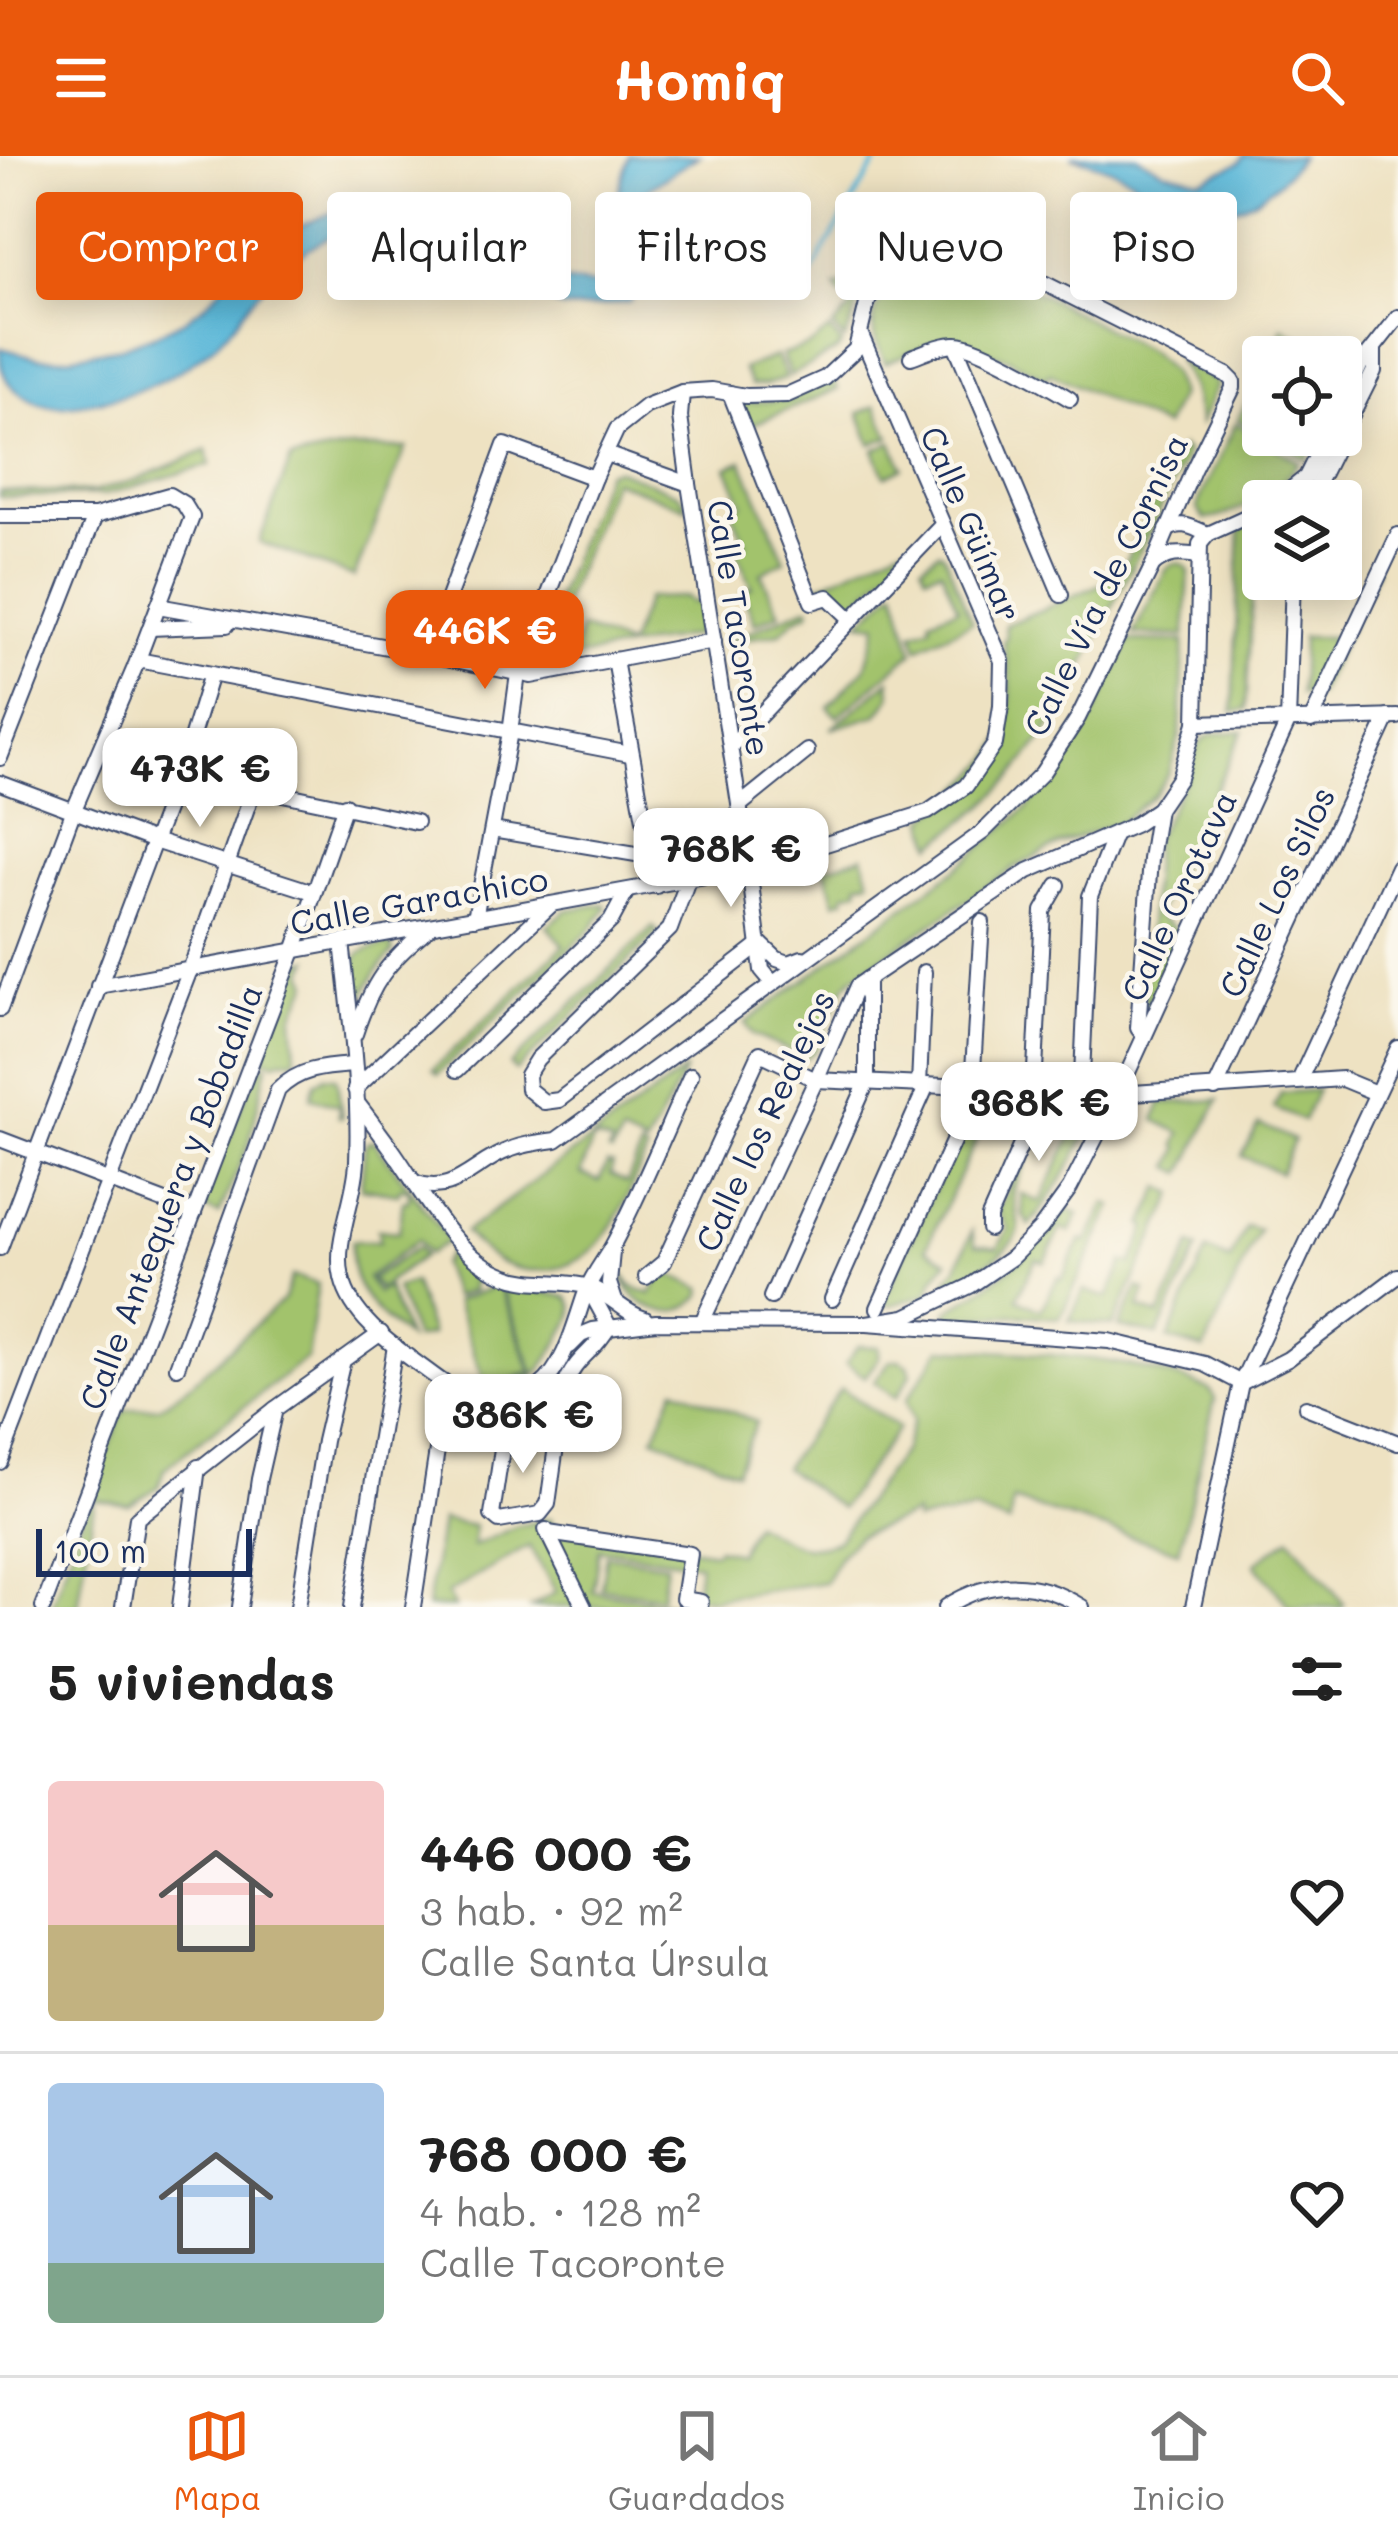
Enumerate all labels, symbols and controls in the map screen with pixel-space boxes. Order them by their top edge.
text: Homiq [613,43,785,114]
icon: menu [48,45,114,111]
icon: search [1284,45,1350,111]
chip: Comprar [36,192,303,300]
chip: Alquilar [327,192,571,300]
chip: Filtros [595,192,811,300]
chip: Nuevo [835,192,1046,300]
chip: Piso [1070,192,1237,300]
map controls [1242,336,1362,600]
button: locate [1242,336,1362,456]
street label: Calle Güímar [912,419,1033,628]
street label: Calle Vía de Cornisa [1013,426,1197,743]
button: layers [1242,480,1362,600]
street label: Calle Tacoronte [699,497,782,759]
pin: 446K € [387,590,583,692]
text: 446K € [413,603,557,654]
pin: 473K € [102,728,298,830]
text: 473K € [129,741,271,792]
street label: Calle Los Silos [1208,779,1343,1004]
street label: Calle Orotava [1110,783,1245,1007]
pin: 768K € [633,808,829,910]
text: 768K € [661,821,801,872]
street label: Calle Garachico [287,856,551,943]
street label: Calle Antequera y Bobadilla [68,977,272,1416]
street label: Calle los Realejos [684,983,843,1258]
pin: 368K € [941,1062,1137,1164]
text: 368K € [968,1075,1110,1126]
pin: 386K € [425,1374,621,1476]
text: 386K € [452,1387,594,1438]
scale bar [36,1523,252,1576]
text: 100 m [54,1528,146,1571]
text: 5 viviendas [48,1646,335,1713]
icon: filters [1284,1646,1350,1712]
text: 446 000 € [420,1817,692,1884]
icon: home [144,1829,288,1973]
icon: heart [1284,1868,1350,1934]
text: 3 hab. · 92 m² [420,1884,683,1935]
text: Calle Santa Úrsula [420,1935,770,1986]
text: 768 000 € [420,2118,687,2185]
icon: home [144,2131,288,2275]
icon: heart [1284,2170,1350,2236]
text: 4 hab. · 128 m² [420,2185,701,2236]
text: Calle Tacoronte [420,2236,726,2287]
tab: Mapa [173,2403,261,2518]
tab: Guardados [608,2403,786,2518]
tab: Inicio [1133,2403,1225,2518]

